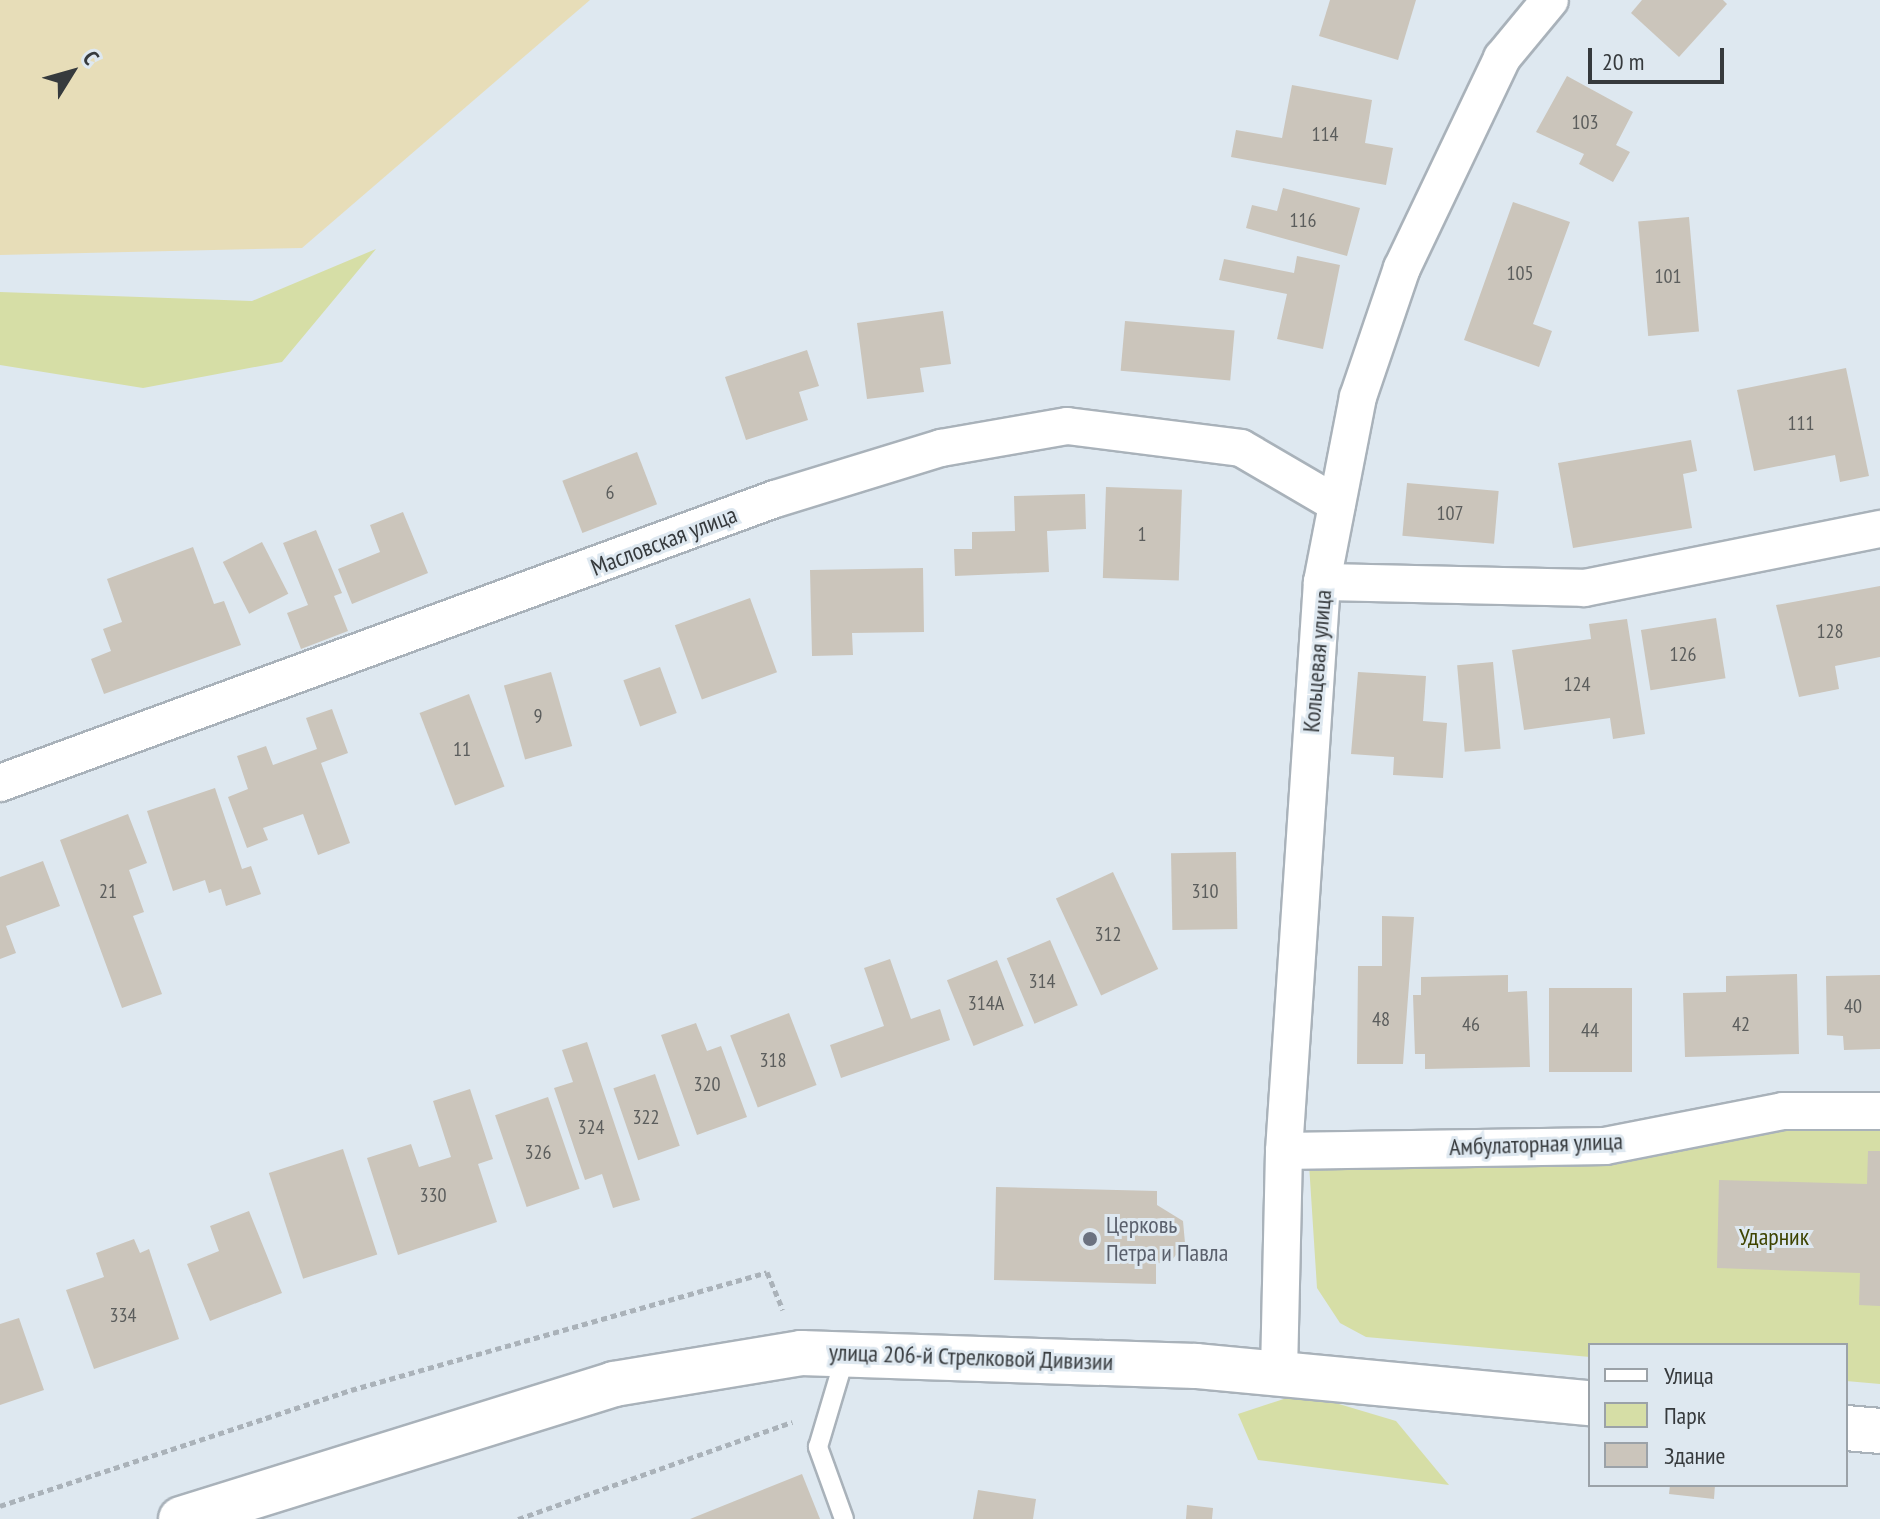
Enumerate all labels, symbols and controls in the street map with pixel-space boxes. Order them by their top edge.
north arrow [32,32,112,112]
scale bar [1592,32,1728,82]
text: С [77,45,105,70]
text: 20 m [1602,46,1644,77]
house number: 103 [1572,110,1598,134]
house number: 114 [1312,122,1338,146]
house number: 116 [1290,208,1316,232]
house number: 105 [1507,261,1533,285]
house number: 101 [1655,264,1681,288]
house number: 111 [1788,411,1814,435]
house number: 6 [606,480,614,504]
street label: Масловская улица [587,500,741,582]
house number: 107 [1437,501,1463,525]
house number: 1 [1138,522,1146,546]
street label: Кольцевая улица [1296,588,1338,734]
house number: 128 [1817,619,1843,643]
house number: 126 [1670,642,1696,666]
house number: 124 [1564,672,1590,696]
house number: 9 [534,704,542,728]
house number: 11 [453,737,471,761]
house number: 21 [99,879,117,903]
house number: 310 [1192,879,1218,903]
house number: 312 [1095,922,1121,946]
house number: 314 [1029,969,1055,993]
house number: 314А [968,991,1004,1015]
house number: 40 [1844,994,1862,1018]
house number: 48 [1372,1007,1390,1031]
house number: 46 [1462,1012,1480,1036]
house number: 42 [1732,1012,1750,1036]
house number: 44 [1581,1018,1599,1042]
house number: 318 [760,1048,786,1072]
house number: 320 [694,1072,720,1096]
house number: 322 [633,1105,659,1129]
house number: 324 [578,1115,604,1139]
street label: Амбулаторная улица [1449,1127,1623,1161]
house number: 326 [525,1140,551,1164]
house number: 330 [420,1183,446,1207]
place label: Церковь Петра и Павла [1106,1211,1228,1267]
park label: Ударник [1739,1223,1809,1251]
marker: Церковь Петра и Павла [1081,1230,1099,1248]
house number: 334 [110,1303,136,1327]
street label: улица 206-й Стрелковой Дивизии [828,1338,1114,1376]
legend [1588,1343,1848,1487]
text: Улица [1664,1360,1714,1391]
text: Парк [1664,1400,1706,1431]
text: Здание [1664,1440,1725,1471]

